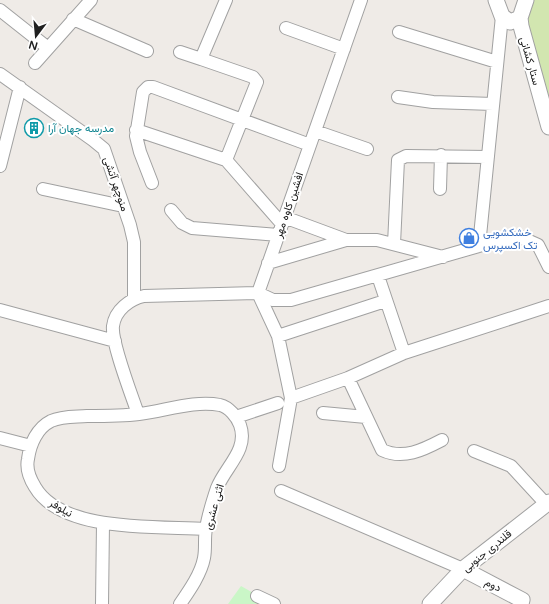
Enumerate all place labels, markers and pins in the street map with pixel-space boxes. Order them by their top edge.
building icon: مدرسه جهان آرا [23,117,45,139]
place label: مدرسه جهان آرا [48,122,114,135]
place label: خشکشویی تک اکسپرس [483,226,538,253]
shop icon: خشکشویی تک اکسپرس [458,227,480,249]

